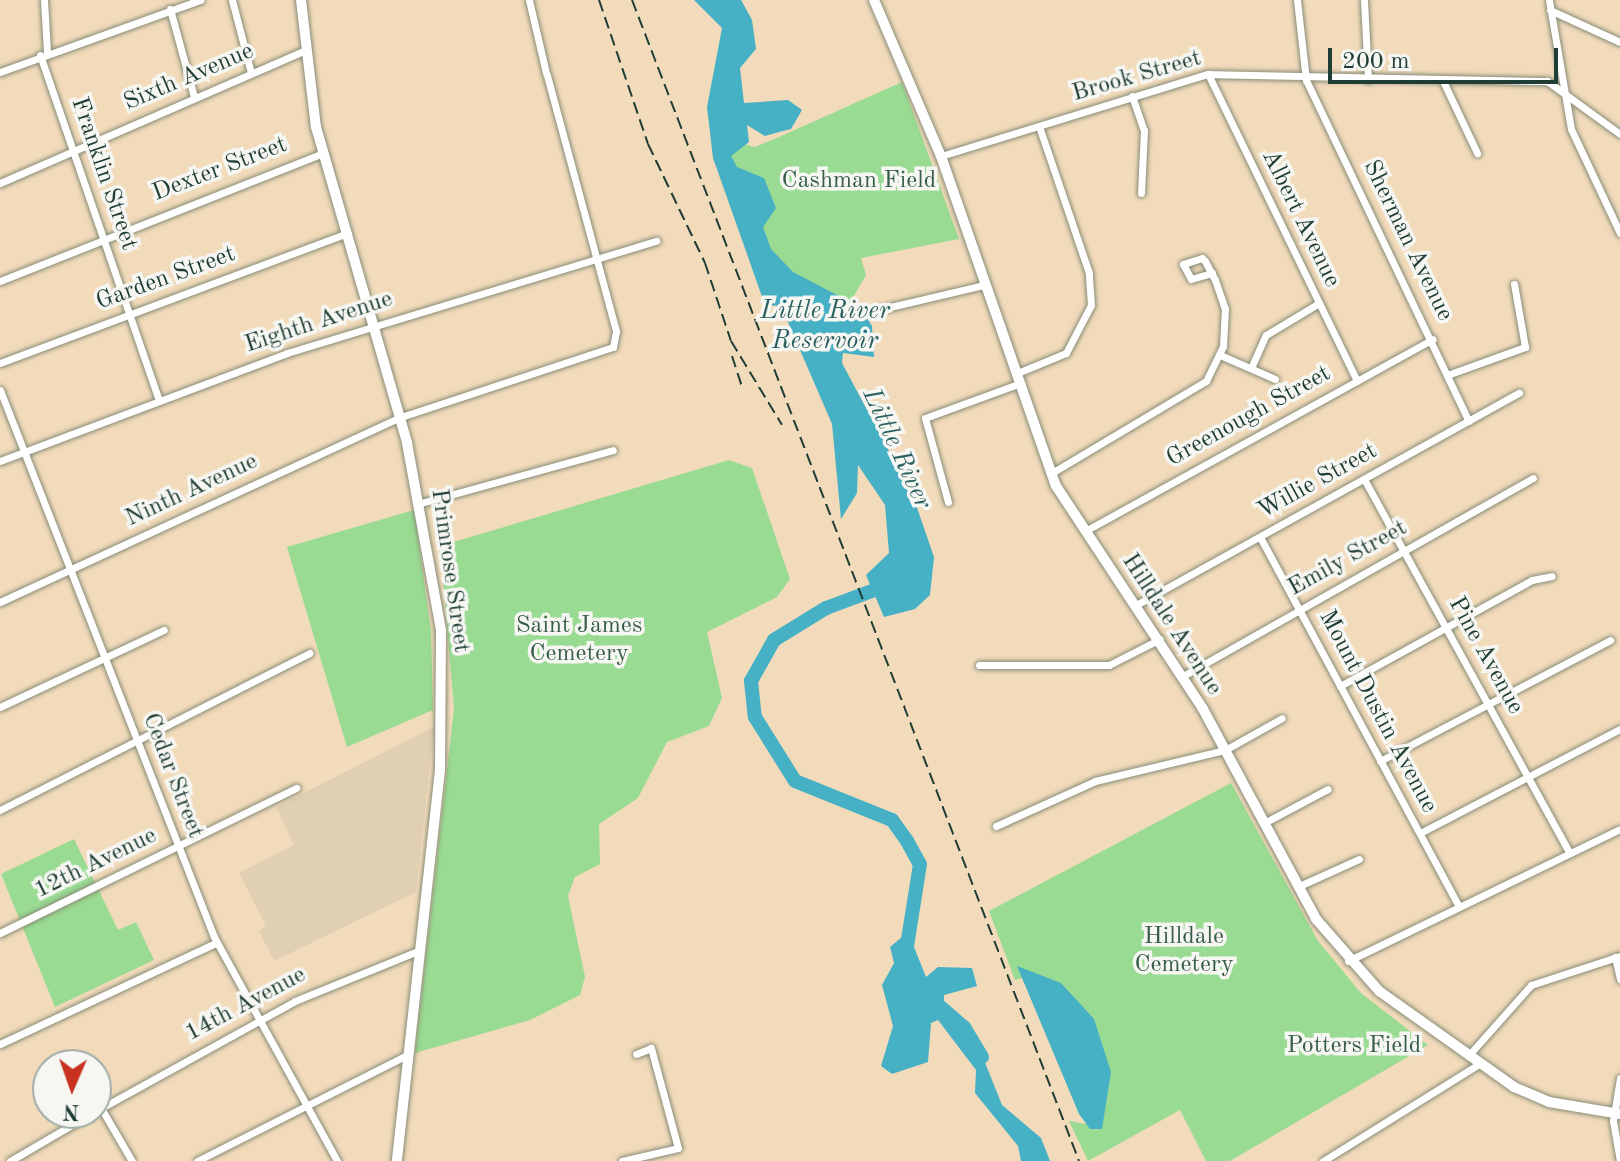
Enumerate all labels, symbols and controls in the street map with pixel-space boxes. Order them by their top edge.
scale bar [1332,32,1562,82]
street label: Sixth Avenue [120,38,258,118]
street label: Brook Street [1069,45,1205,109]
text: 200 m [1342,50,1410,74]
street label: Franklin Street [63,94,143,254]
street label: Dexter Street [149,131,291,209]
street label: Albert Avenue [1254,146,1346,292]
street label: Sherman Avenue [1356,156,1458,326]
park label: Cashman Field [782,168,936,196]
street label: Garden Street [93,241,239,317]
street label: Eighth Avenue [242,286,396,360]
water label: Little River Reservoir [760,296,890,358]
street label: Greenough Street [1162,360,1336,474]
water label: Little River [854,383,938,515]
street label: Willie Street [1253,437,1383,527]
street label: Ninth Avenue [121,448,263,534]
street label: Primrose Street [423,487,475,655]
street label: Emily Street [1283,515,1413,603]
street label: Hilldale Avenue [1114,549,1228,701]
street label: Pine Avenue [1441,592,1529,720]
street label: Mount Dustin Avenue [1311,606,1443,818]
park label: Saint James Cemetery [516,613,642,669]
street label: Cedar Street [135,709,209,843]
street label: 12th Avenue [30,822,162,906]
park label: Hilldale Cemetery [1134,924,1234,980]
street label: 14th Avenue [181,961,311,1049]
park label: Potters Field [1287,1033,1421,1061]
north arrow [32,1049,112,1129]
text: N [62,1100,80,1122]

